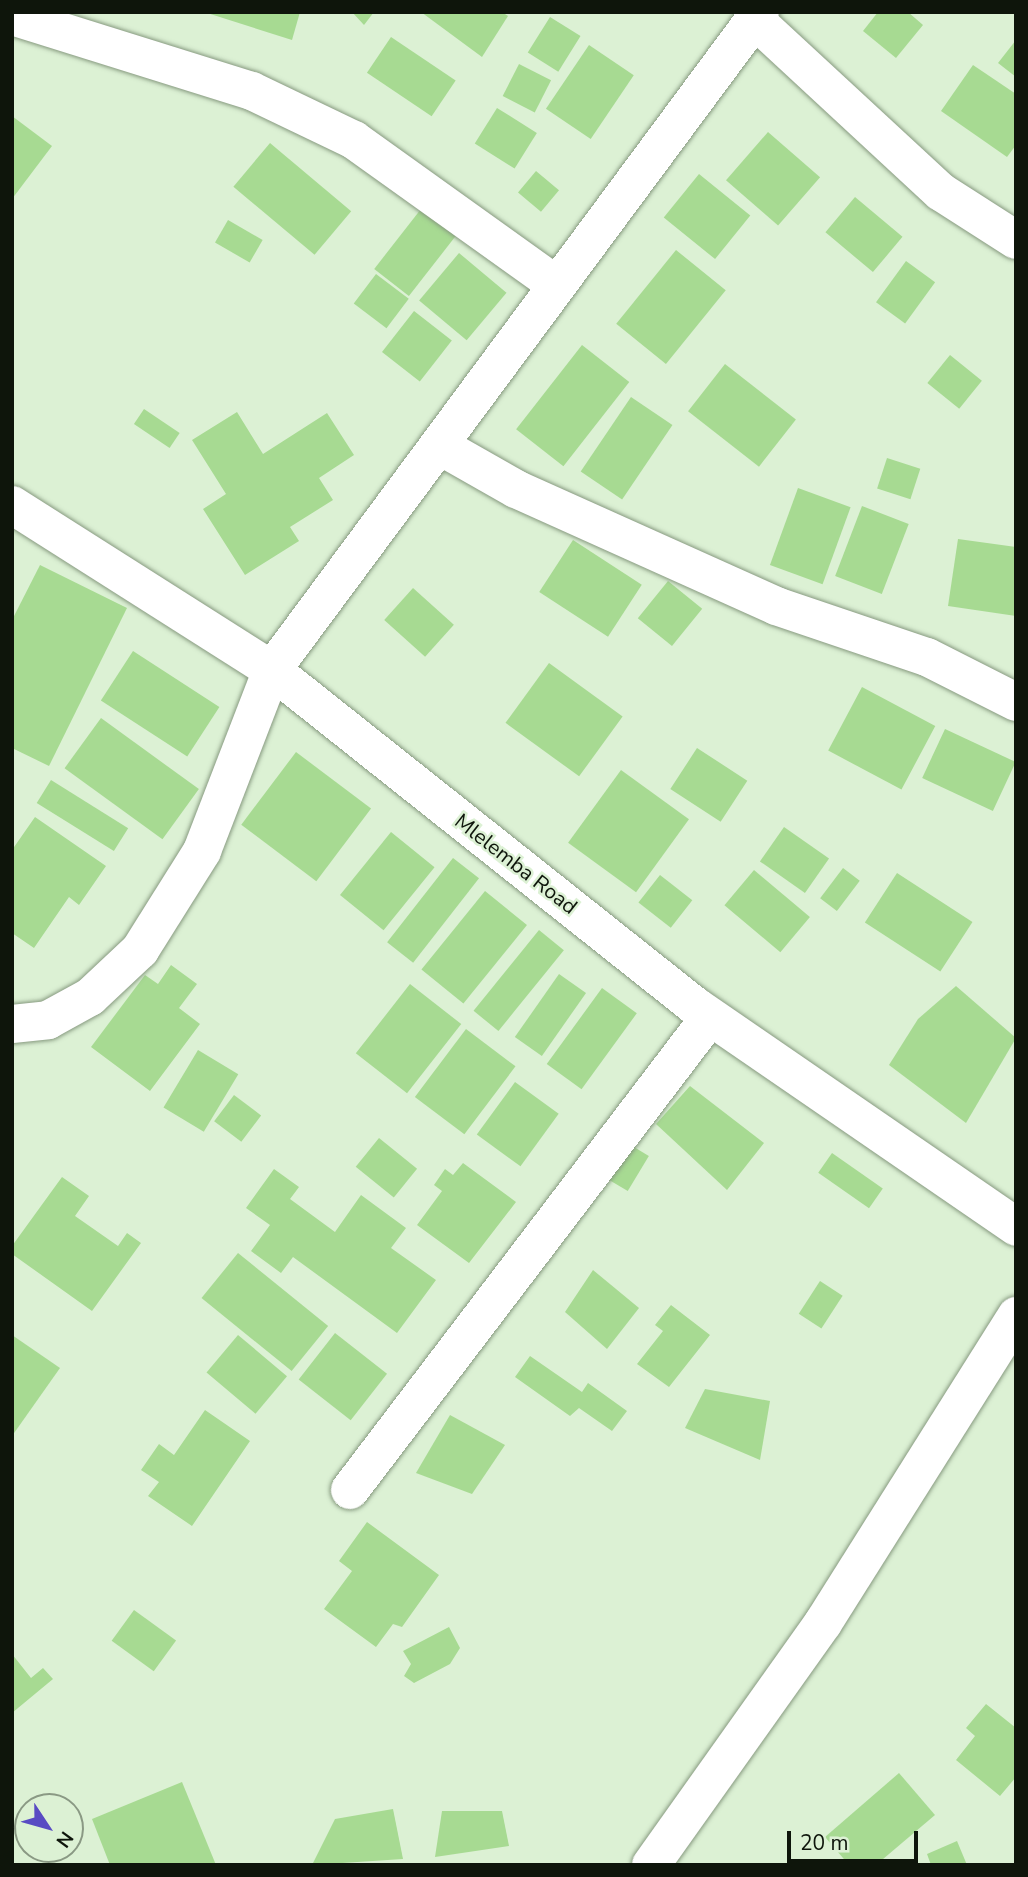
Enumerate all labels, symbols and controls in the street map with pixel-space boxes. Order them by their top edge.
street label: Mlelemba Road [450,808,582,920]
north arrow [14,1793,84,1863]
scale bar [790,1818,921,1862]
text: N [50,1826,79,1853]
text: 20 m [800,1829,849,1857]

